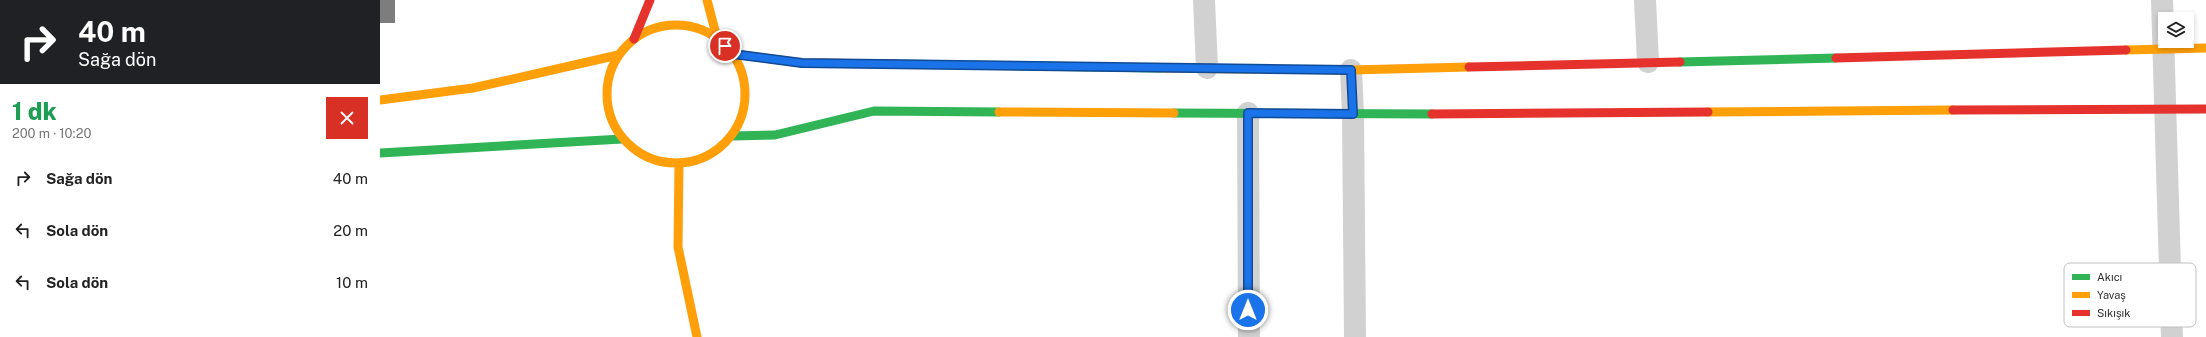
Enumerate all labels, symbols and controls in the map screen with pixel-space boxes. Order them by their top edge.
map controls [2158,12,2194,48]
button: layers [2158,12,2194,48]
text: 40 m [78,15,146,48]
icon: right [12,16,64,68]
pin [708,29,742,63]
icon: arrive [714,35,736,57]
text: Sağa dön [78,49,156,70]
text: 1 dk [12,97,57,125]
button: close [326,97,368,139]
text: 200 m · 10:20 [12,126,91,141]
icon: right [12,167,34,189]
text: Sağa dön [46,170,112,187]
text: 40 m [333,170,368,187]
icon: left [12,219,34,241]
text: Sola dön [46,222,108,239]
text: 20 m [333,222,368,239]
legend [2064,263,2196,327]
icon: left [12,271,34,293]
text: Akıcı [2097,271,2122,283]
text: Sola dön [46,274,108,291]
text: 10 m [336,274,368,291]
position arrow [1227,289,1269,331]
text: Yavaş [2097,289,2126,302]
text: Sıkışık [2097,307,2130,320]

